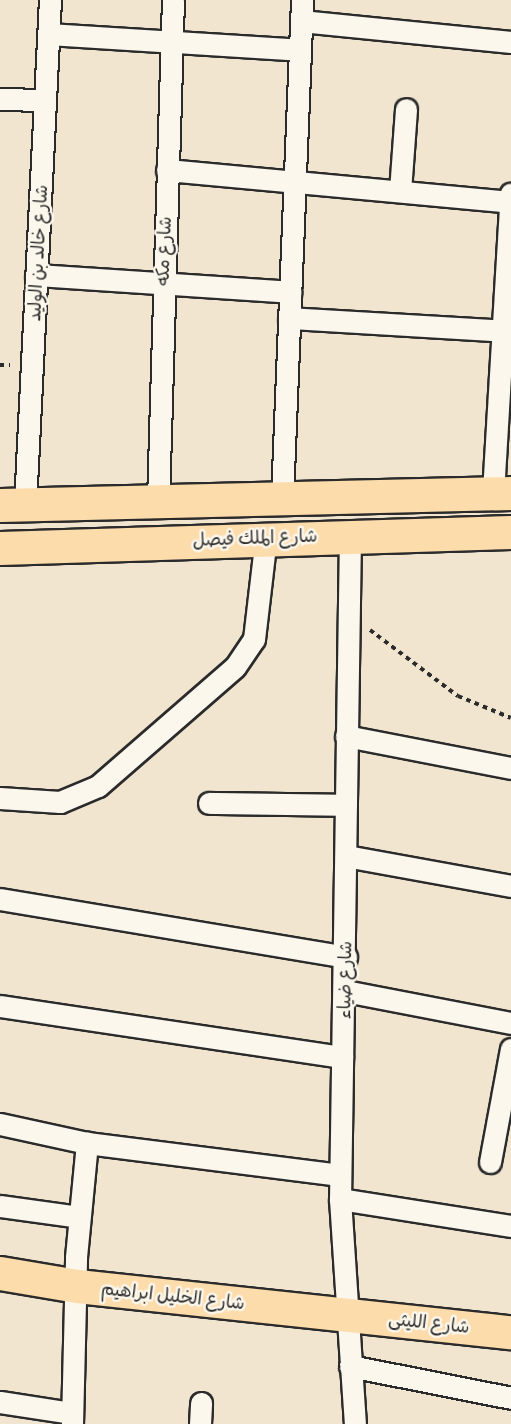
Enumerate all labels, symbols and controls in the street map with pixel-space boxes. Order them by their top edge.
street label: شارع خالد بن الوليد [24,184,52,322]
street label: شارع مكه [152,216,176,286]
street label: شارع الملك فيصل [192,525,318,551]
street label: شارع ضياء [334,941,356,1019]
street label: شارع الخليل ابراهيم [100,1278,246,1314]
street label: شارع الليثى [387,1308,471,1338]

